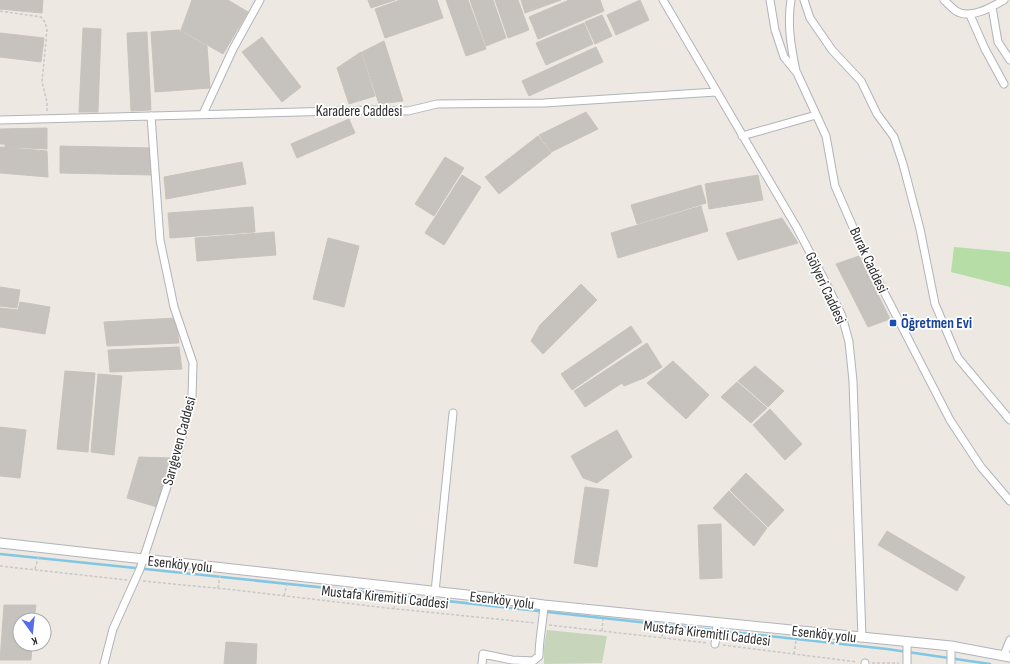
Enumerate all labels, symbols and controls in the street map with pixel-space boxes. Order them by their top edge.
street label: Karadere Caddesi [316,102,403,121]
street label: Burak Caddesi [845,224,892,296]
street label: Gölyeri Caddesi [801,249,851,327]
place label: Öğretmen Evi [901,314,972,333]
marker: Öğretmen Evi [888,318,898,328]
street label: Sarıgeven Caddesi [159,394,201,488]
street label: Esenköy yolu [147,552,213,577]
street label: Mustafa Kiremitli Caddesi [320,581,450,614]
street label: Esenköy yolu [469,587,535,614]
north arrow [12,612,52,652]
street label: Mustafa Kiremitli Caddesi [642,616,772,651]
street label: Esenköy yolu [791,622,857,647]
text: K [30,634,39,648]

